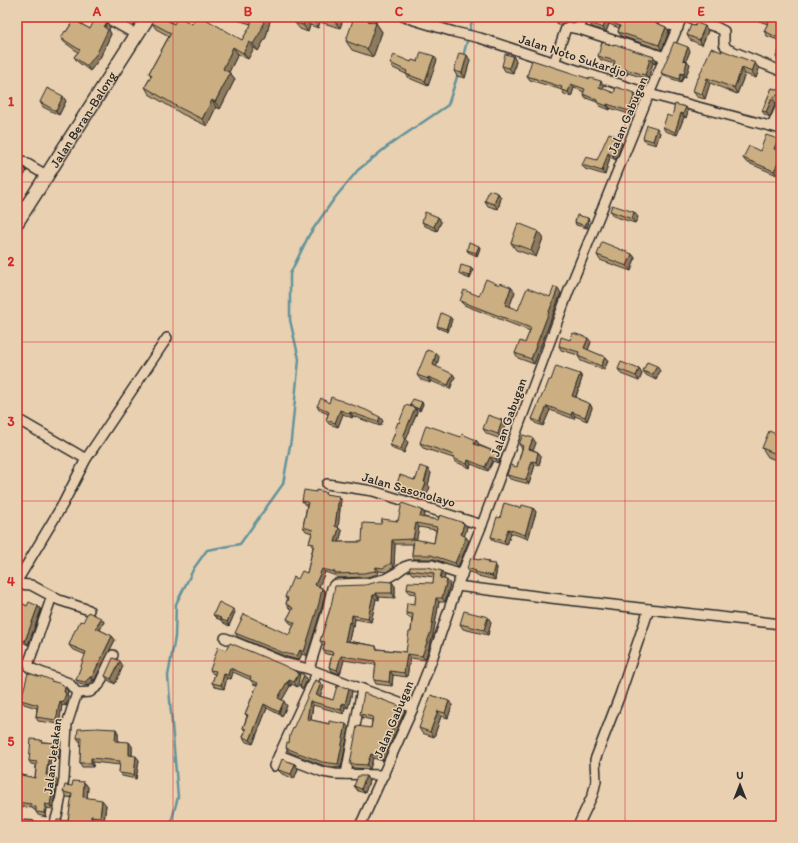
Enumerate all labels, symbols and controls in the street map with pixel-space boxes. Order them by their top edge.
text: A [92,4,102,19]
text: B [244,4,253,19]
text: C [395,4,404,19]
text: D [546,4,555,19]
text: E [697,4,705,19]
street label: Jalan Noto Sukardjo [517,31,629,80]
street label: Jalan Beran-Balong [47,68,120,170]
street label: Jalan Gabugan [604,74,651,156]
text: 1 [8,94,14,109]
text: 2 [8,254,15,269]
street label: Jalan Gabugan [487,376,530,458]
text: 3 [7,414,15,429]
street label: Jalan Sasonolayo [360,469,458,510]
text: 4 [7,574,15,589]
street label: Jalan Gabugan [370,678,417,760]
street label: Jalan Jetakan [40,717,65,795]
text: 5 [8,734,15,749]
north arrow [720,765,760,805]
text: U [736,769,744,782]

